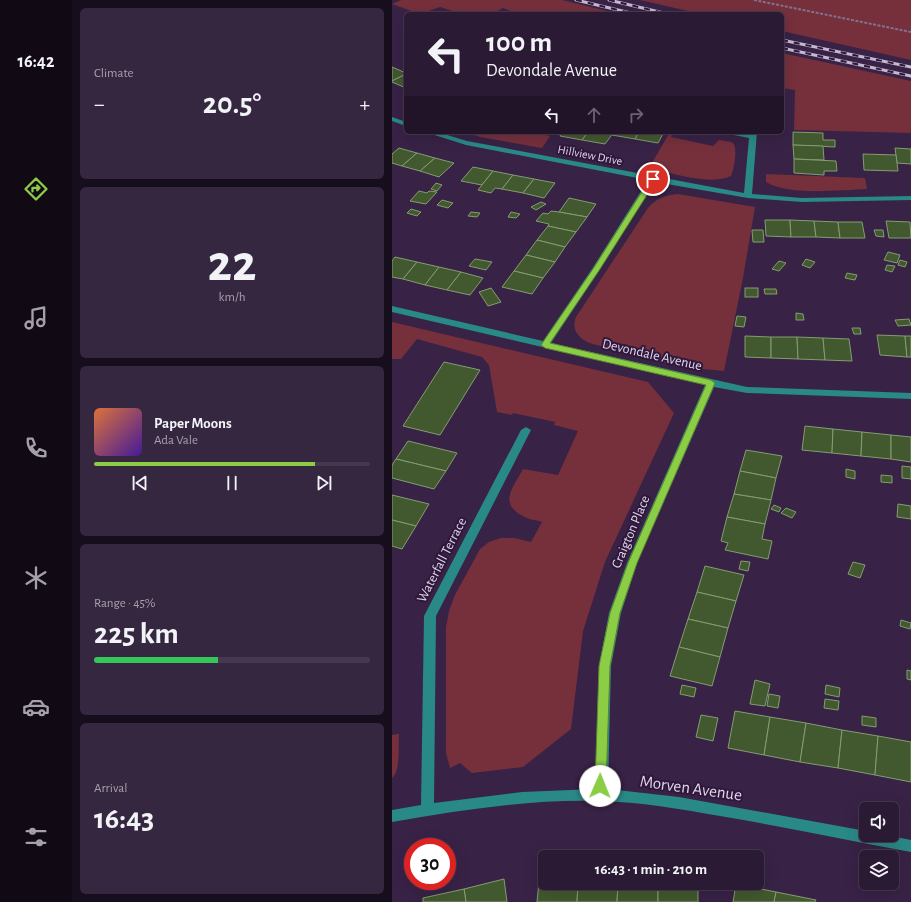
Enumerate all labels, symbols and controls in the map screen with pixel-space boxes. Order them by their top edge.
icon: left [420,28,472,80]
text: 100 m [486,29,552,57]
text: 16:42 [18,53,54,71]
text: Devondale Avenue [486,62,617,80]
text: Climate [94,67,133,80]
text: 20.5° [203,89,261,119]
text: − [94,93,105,115]
text: + [359,93,370,115]
icon: left [541,104,563,126]
icon: ahead [583,104,605,126]
icon: right [625,104,647,126]
street label: Hillview Drive [557,143,623,167]
pin [636,162,670,196]
icon: arrive [642,168,664,190]
icon: directions [22,175,50,203]
text: 22 [208,238,256,290]
text: km/h [219,291,245,304]
icon: music [22,304,50,332]
street label: Devondale Avenue [601,337,703,373]
text: Paper Moons [154,416,232,431]
icon: phone [22,434,50,462]
text: Ada Vale [154,434,198,447]
icon: previous [129,472,151,494]
icon: pause [221,472,243,494]
icon: next [313,472,335,494]
street label: Craigton Place [609,494,653,570]
street label: Waterfall Terrace [415,515,469,605]
icon: climate [22,564,50,592]
text: Range · 45% [94,597,156,610]
text: 225 km [94,619,179,649]
icon: car [22,693,50,721]
position arrow [579,765,621,807]
street label: Morven Avenue [639,772,743,804]
text: Arrival [94,782,127,795]
map controls [859,802,899,890]
button: sound [859,802,899,842]
text: 16:43 [94,804,154,834]
icon: filters [22,823,50,851]
speed limit sign: 30 [404,838,456,890]
button: layers [859,850,899,890]
text: 16:43 · 1 min · 210 m [595,862,707,877]

